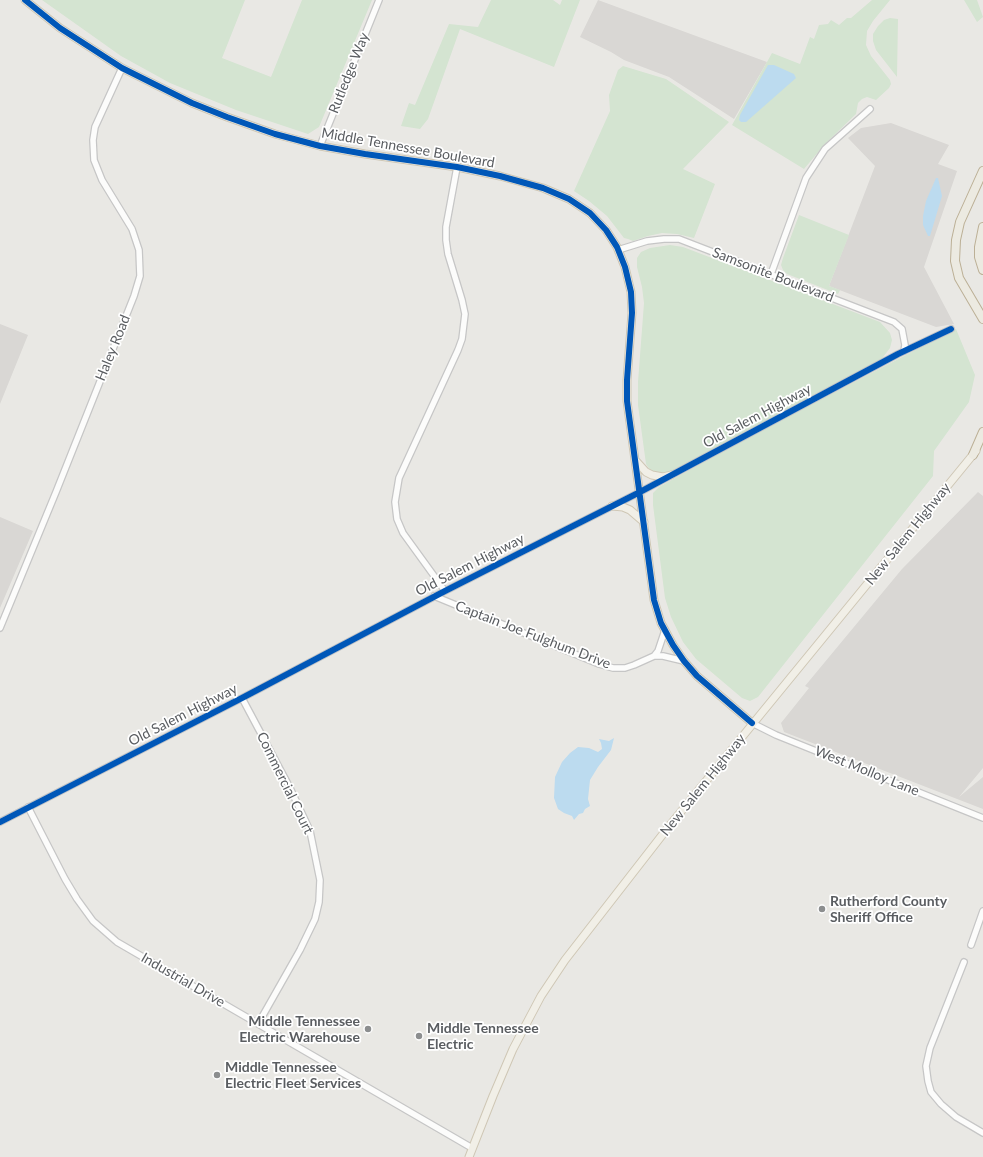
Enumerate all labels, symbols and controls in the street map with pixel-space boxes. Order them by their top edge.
street label: Rutledge Way [325,30,373,116]
street label: Middle Tennessee Boulevard [320,124,496,172]
street label: Samsonite Boulevard [710,244,836,306]
street label: Haley Road [92,312,134,384]
street label: Old Salem Highway [700,380,814,452]
street label: New Salem Highway [862,480,954,588]
street label: Old Salem Highway [413,530,527,600]
street label: Captain Joe Fulghum Drive [453,598,613,672]
street label: Old Salem Highway [126,680,240,750]
street label: Commercial Court [253,729,317,837]
street label: New Salem Highway [657,731,749,839]
street label: West Molloy Lane [812,742,922,800]
place label: Rutherford County Sheriff Office [830,893,947,926]
marker: Rutherford County Sheriff Office [817,904,827,914]
street label: Industrial Drive [138,949,228,1011]
place label: Middle Tennessee Electric Warehouse [239,1013,360,1046]
place label: Middle Tennessee Electric [427,1020,539,1052]
marker: Middle Tennessee Electric Warehouse [363,1024,373,1034]
marker: Middle Tennessee Electric [414,1031,424,1041]
place label: Middle Tennessee Electric Fleet Services [225,1059,361,1092]
marker: Middle Tennessee Electric Fleet Services [212,1070,222,1080]

